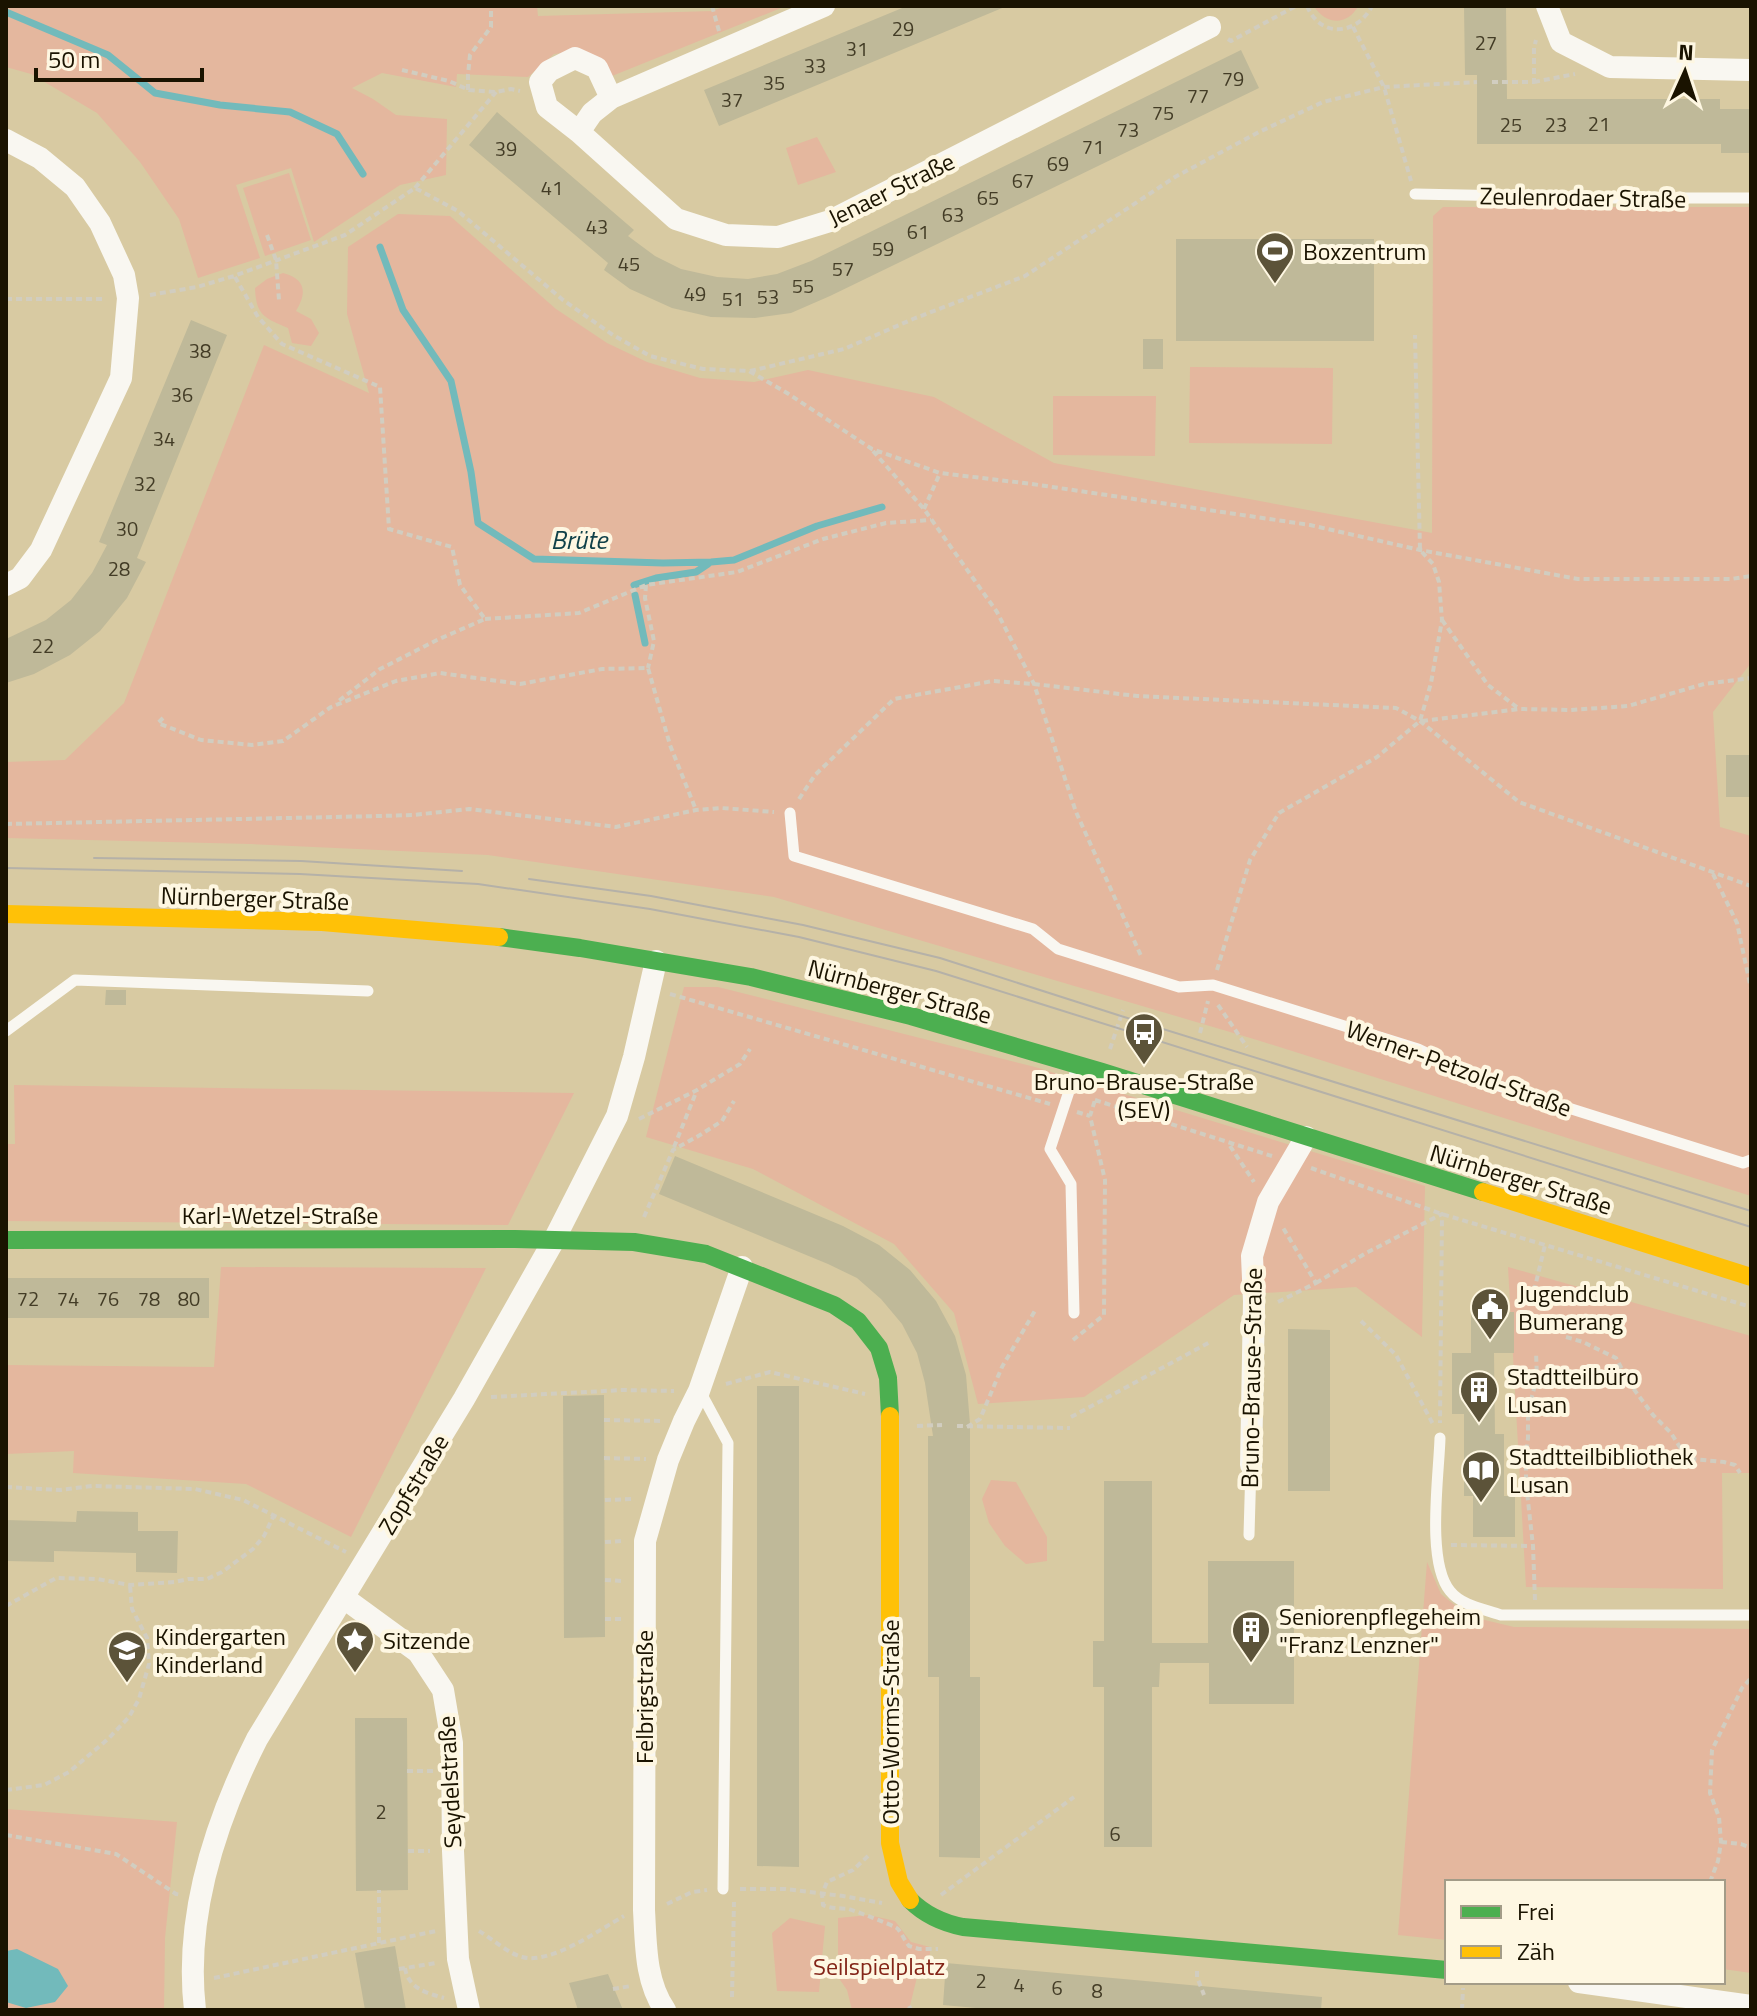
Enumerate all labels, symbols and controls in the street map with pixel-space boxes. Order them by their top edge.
house number: 29 [892,13,914,44]
house number: 27 [1475,27,1497,58]
scale bar [36,32,202,82]
north arrow [1645,32,1725,112]
house number: 31 [846,33,868,64]
text: N [1678,35,1695,69]
text: 50 m [48,41,100,77]
house number: 33 [804,50,826,81]
house number: 79 [1222,63,1244,94]
house number: 35 [763,67,785,98]
house number: 77 [1187,80,1209,111]
house number: 37 [721,84,743,115]
house number: 75 [1152,97,1174,128]
house number: 21 [1588,108,1610,139]
house number: 25 [1500,109,1522,140]
house number: 23 [1545,109,1567,140]
house number: 73 [1117,114,1139,145]
house number: 71 [1082,131,1104,162]
house number: 39 [495,133,517,164]
street label: Jenaer Straße [822,143,960,235]
house number: 69 [1047,148,1069,179]
house number: 67 [1012,165,1034,196]
house number: 41 [541,172,563,203]
street label: Zeulenrodaer Straße [1479,177,1687,217]
house number: 65 [977,182,999,213]
house number: 63 [942,199,964,230]
house number: 43 [586,211,608,242]
house number: 61 [907,216,929,247]
sports icon: Boxzentrum [1254,230,1296,285]
house number: 59 [872,233,894,264]
place label: Boxzentrum [1303,233,1426,269]
house number: 45 [618,248,640,279]
house number: 57 [832,253,854,284]
house number: 55 [792,270,814,301]
house number: 49 [684,278,706,309]
house number: 53 [757,281,779,312]
house number: 51 [722,283,744,314]
house number: 38 [189,335,211,366]
house number: 36 [171,379,193,410]
house number: 34 [153,423,175,454]
house number: 32 [134,468,156,499]
house number: 30 [116,513,138,544]
water label: Brüte [551,520,609,559]
house number: 28 [108,553,130,584]
house number: 22 [32,630,54,661]
street label: Nürnberger Straße [160,877,350,919]
street label: Nürnberger Straße [804,949,996,1033]
street label: Werner-Petzold-Straße [1341,1010,1577,1126]
bus stop icon: Bruno-Brause-Straße (SEV) [1123,1011,1165,1066]
place label: Bruno-Brause-Straße (SEV) [1034,1063,1254,1127]
street label: Nürnberger Straße [1426,1134,1616,1224]
street label: Karl-Wetzel-Straße [182,1197,378,1233]
street label: Bruno-Brause-Straße [1231,1268,1271,1488]
place label: Jugendclub Bumerang [1518,1275,1629,1339]
house number: 72 [17,1283,39,1314]
house number: 74 [57,1283,79,1314]
house number: 76 [97,1283,119,1314]
house number: 78 [138,1283,160,1314]
house number: 80 [178,1283,200,1314]
public building icon: Jugendclub Bumerang [1469,1286,1511,1341]
place label: Stadtteilbüro Lusan [1507,1358,1639,1422]
building icon: Stadtteilbüro Lusan [1458,1369,1500,1424]
street label: Zopfstraße [369,1427,457,1541]
place label: Stadtteilbibliothek Lusan [1509,1438,1694,1502]
library icon: Stadtteilbibliothek Lusan [1460,1449,1502,1504]
place label: Seniorenpflegeheim "Franz Lenzner" [1279,1598,1481,1662]
building icon: Seniorenpflegeheim "Franz Lenzner" [1230,1609,1272,1664]
place label: Kindergarten Kinderland [155,1618,286,1682]
place icon: Sitzende [334,1619,376,1674]
street label: Otto-Worms-Straße [872,1619,908,1825]
place label: Sitzende [383,1622,470,1658]
school or university icon: Kindergarten Kinderland [106,1629,148,1684]
street label: Felbrigstraße [626,1630,662,1764]
street label: Seydelstraße [428,1715,470,1849]
house number: 2 [375,1796,387,1827]
house number: 6 [1109,1818,1121,1849]
legend [1445,1880,1725,1984]
text: Frei [1517,1893,1555,1929]
text: Zäh [1517,1933,1555,1969]
park label: Seilspielplatz [813,1948,945,1984]
house number: 2 [975,1965,987,1996]
house number: 4 [1013,1969,1025,2000]
house number: 6 [1051,1972,1063,2003]
house number: 8 [1091,1975,1103,2006]

